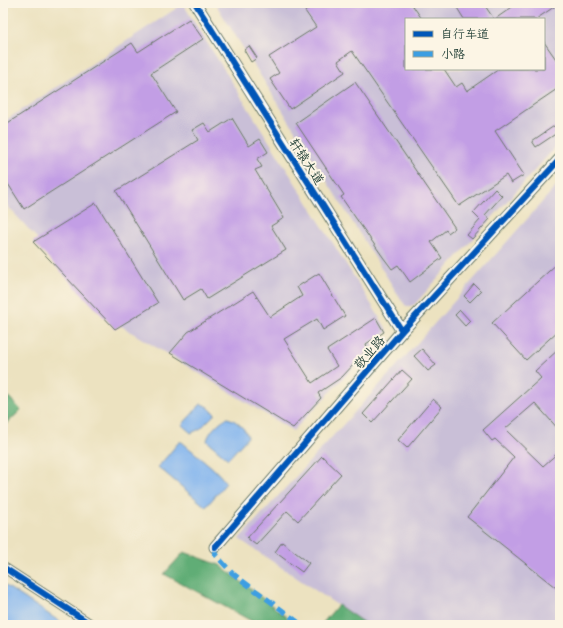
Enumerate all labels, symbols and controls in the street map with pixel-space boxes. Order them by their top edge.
legend [405,18,545,70]
text: 自行车道 [441,27,489,42]
text: 小路 [441,47,465,62]
street label: 轩辕大道 [285,135,327,188]
street label: 敬业路 [351,333,389,373]

